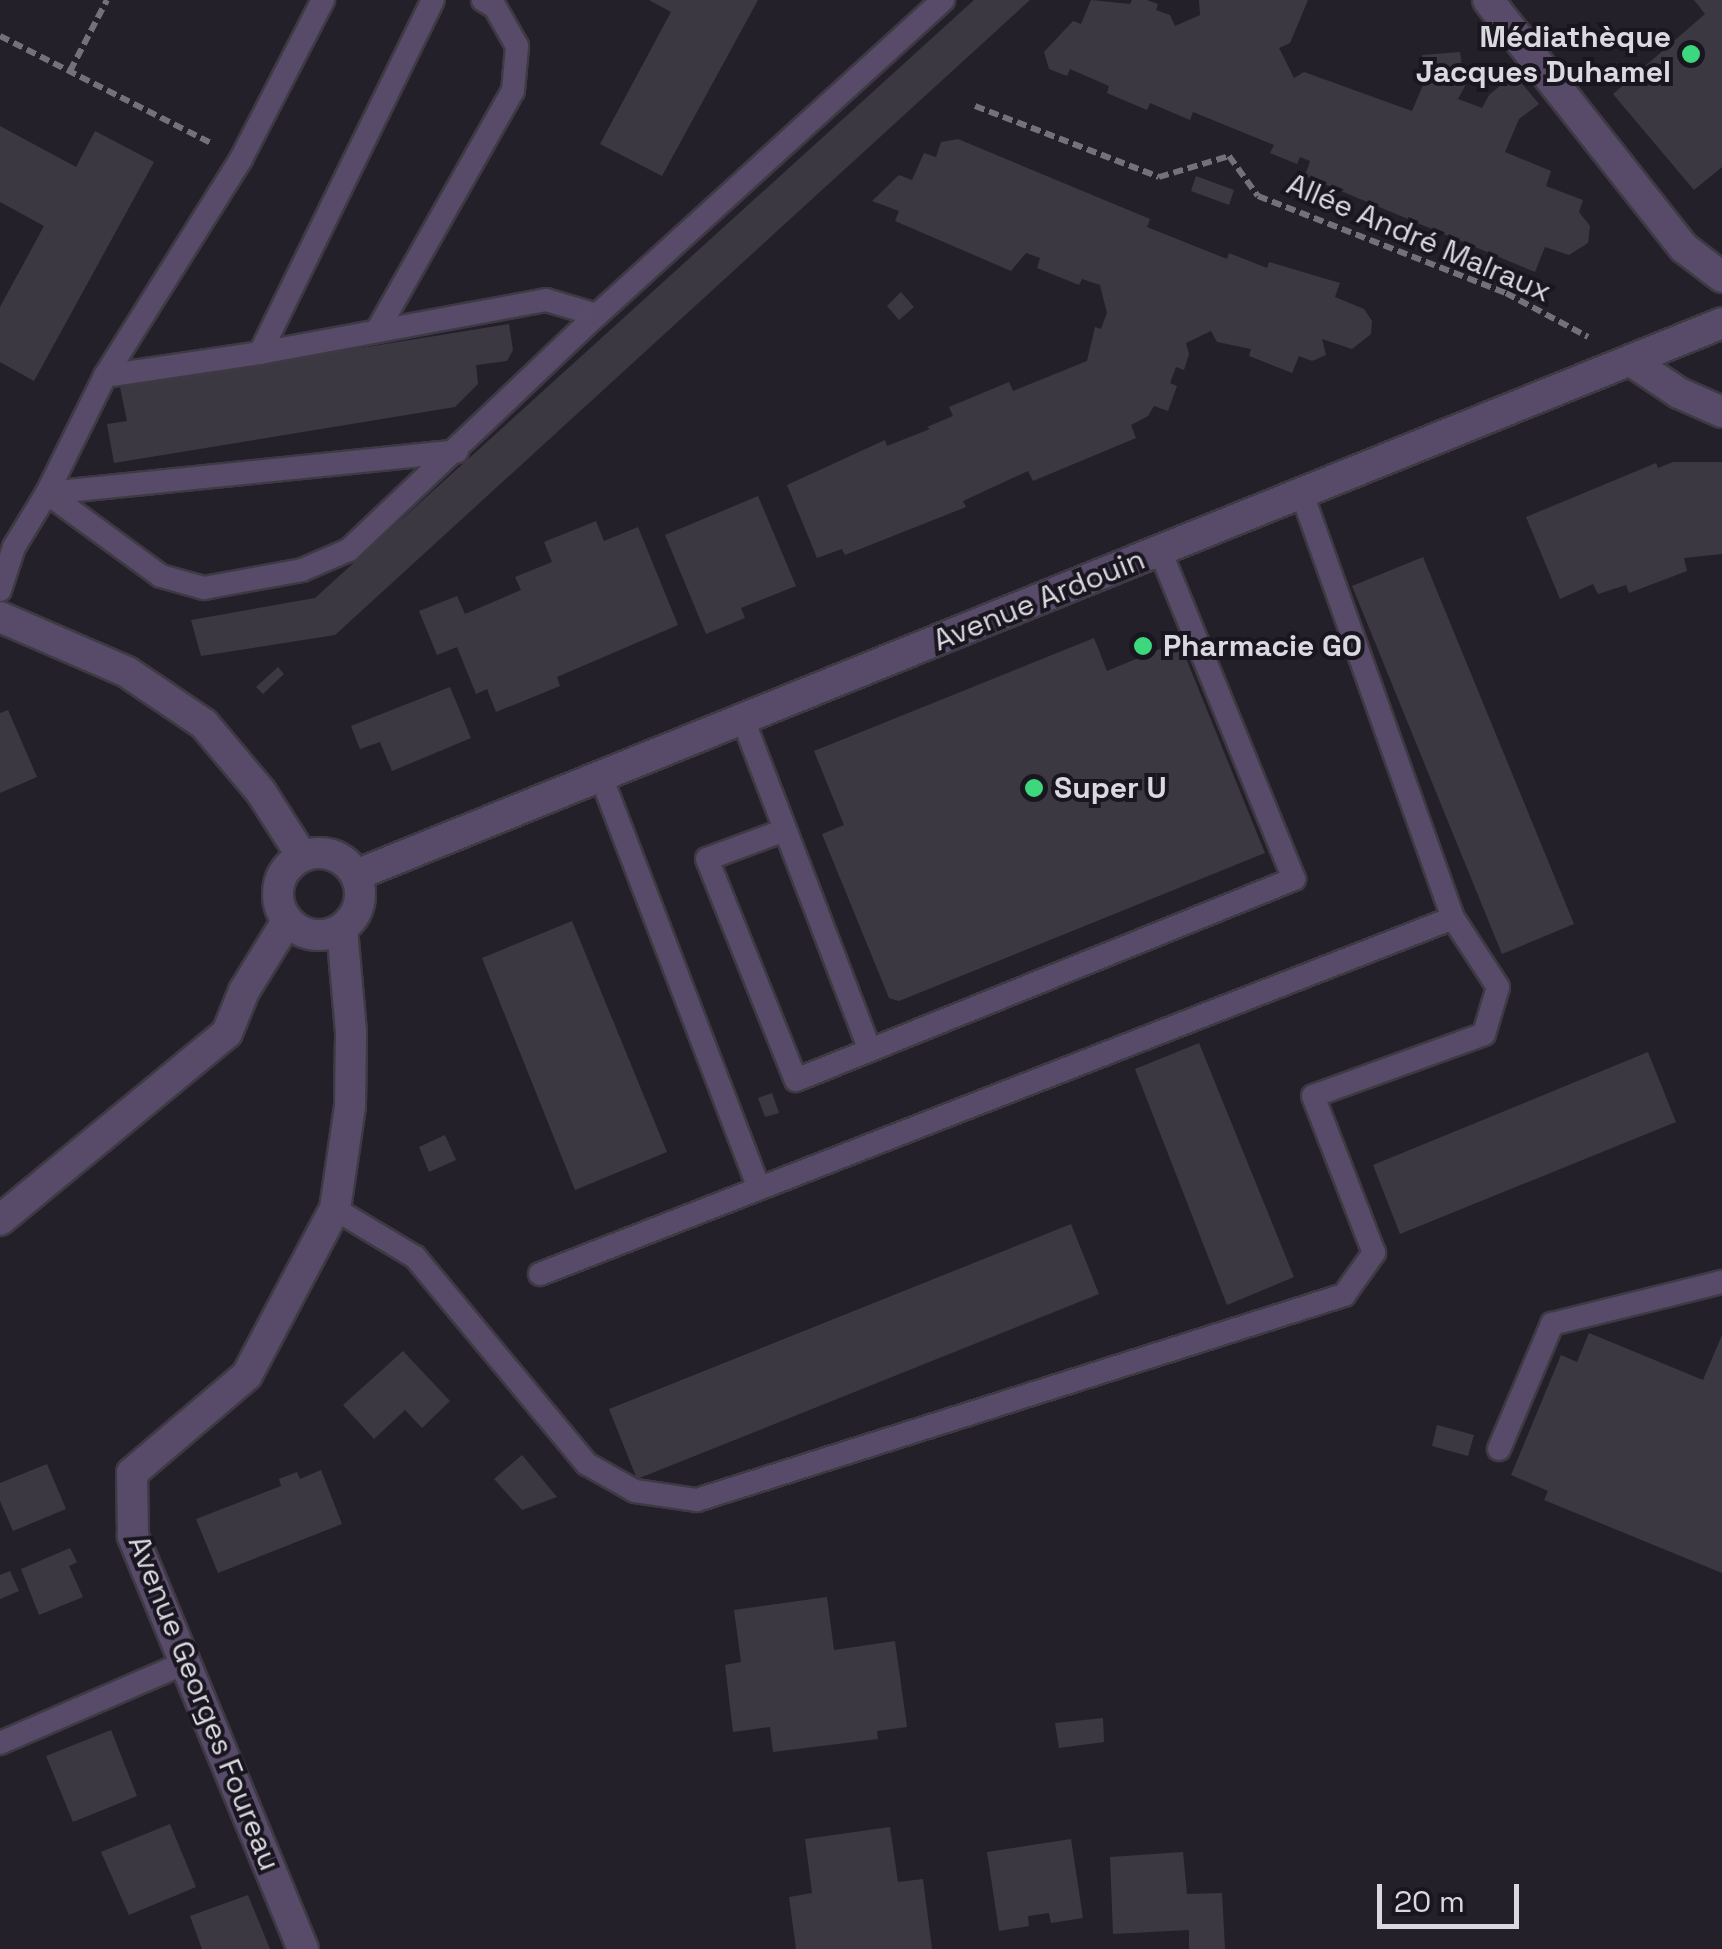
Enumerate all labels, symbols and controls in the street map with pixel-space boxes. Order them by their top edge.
place label: Médiathèque Jacques Duhamel [1416,19,1671,90]
marker: Médiathèque Jacques Duhamel [1680,43,1702,65]
street label: Allée André Malraux [1281,166,1557,310]
street label: Avenue Ardouin [928,541,1150,659]
place label: Pharmacie GO [1163,628,1362,664]
marker: Pharmacie GO [1132,635,1154,657]
place label: Super U [1054,770,1167,806]
marker: Super U [1023,777,1045,799]
street label: Avenue Georges Foureau [120,1530,288,1876]
scale bar [1382,1864,1524,1926]
text: 20 m [1394,1882,1465,1921]

